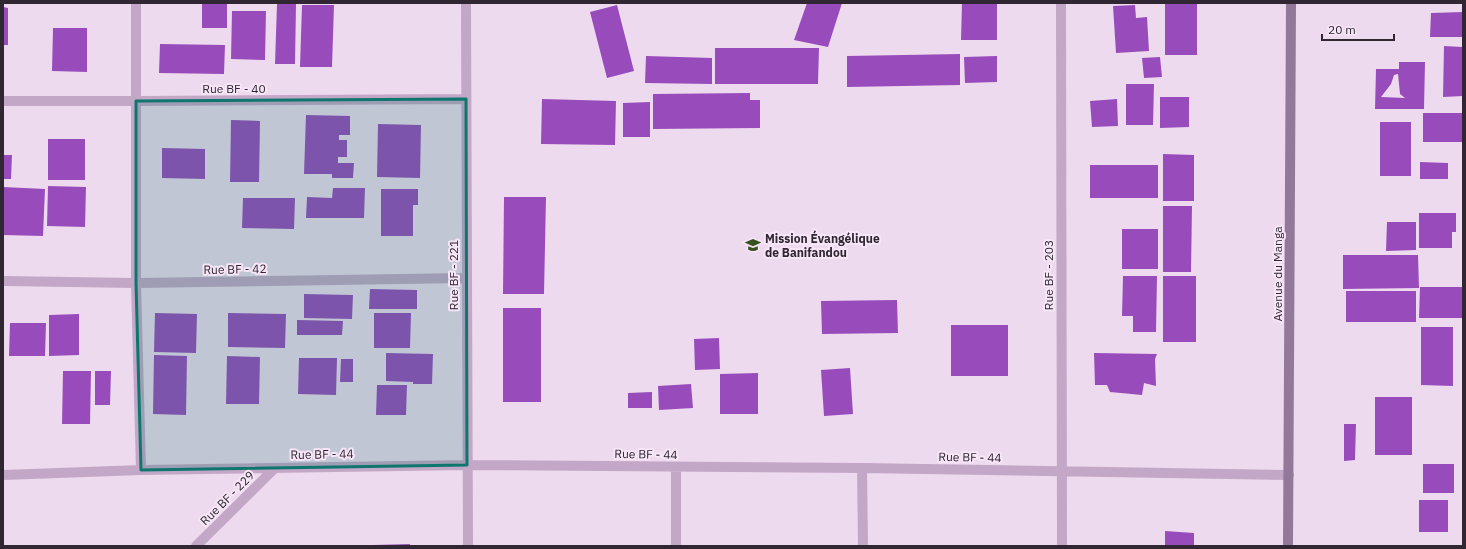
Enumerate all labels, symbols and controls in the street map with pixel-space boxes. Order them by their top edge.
scale bar [1322,16,1394,42]
text: 20 m [1328,22,1356,37]
street label: Rue BF - 40 [202,81,266,96]
street label: Avenue du Manga [1270,226,1285,322]
place label: Mission Évangélique de Banifandou [765,230,880,260]
school or university icon: Mission Évangélique de Banifandou [744,236,762,254]
street label: Rue BF - 221 [446,240,461,310]
street label: Rue BF - 203 [1041,240,1056,310]
street label: Rue BF - 42 [203,261,267,277]
street label: Rue BF - 44 [290,446,354,462]
street label: Rue BF - 44 [614,446,678,462]
street label: Rue BF - 44 [938,449,1002,465]
street label: Rue BF - 229 [197,468,257,528]

